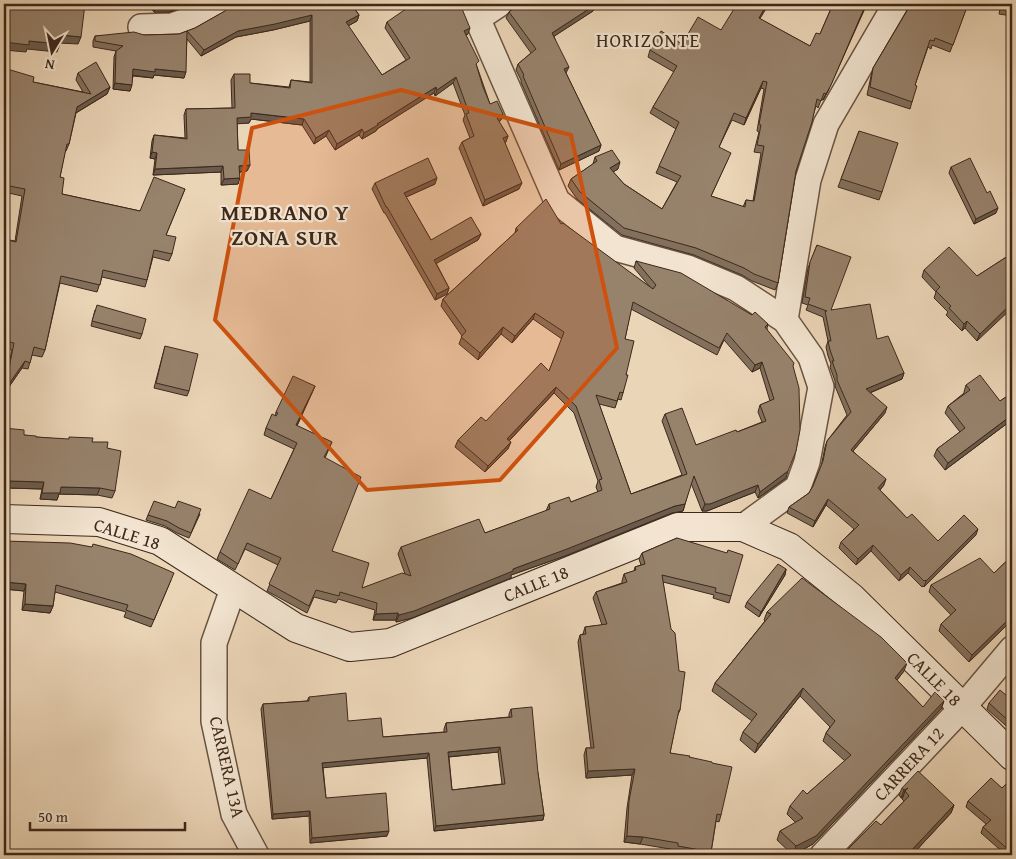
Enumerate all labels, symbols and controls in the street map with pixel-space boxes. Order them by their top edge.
district label: HORIZONTE [596,26,700,54]
north arrow [28,28,78,78]
text: N [43,54,56,75]
district label: MEDRANO Y ZONA SUR [221,196,349,253]
street label: CALLE 18 [91,511,164,556]
street label: CALLE 18 [499,558,572,609]
street label: CALLE 18 [901,645,968,712]
street label: CARRERA 13A [203,713,252,820]
street label: CARRERA 12 [867,721,950,807]
scale bar [30,799,185,831]
text: 50 m [38,806,69,827]

